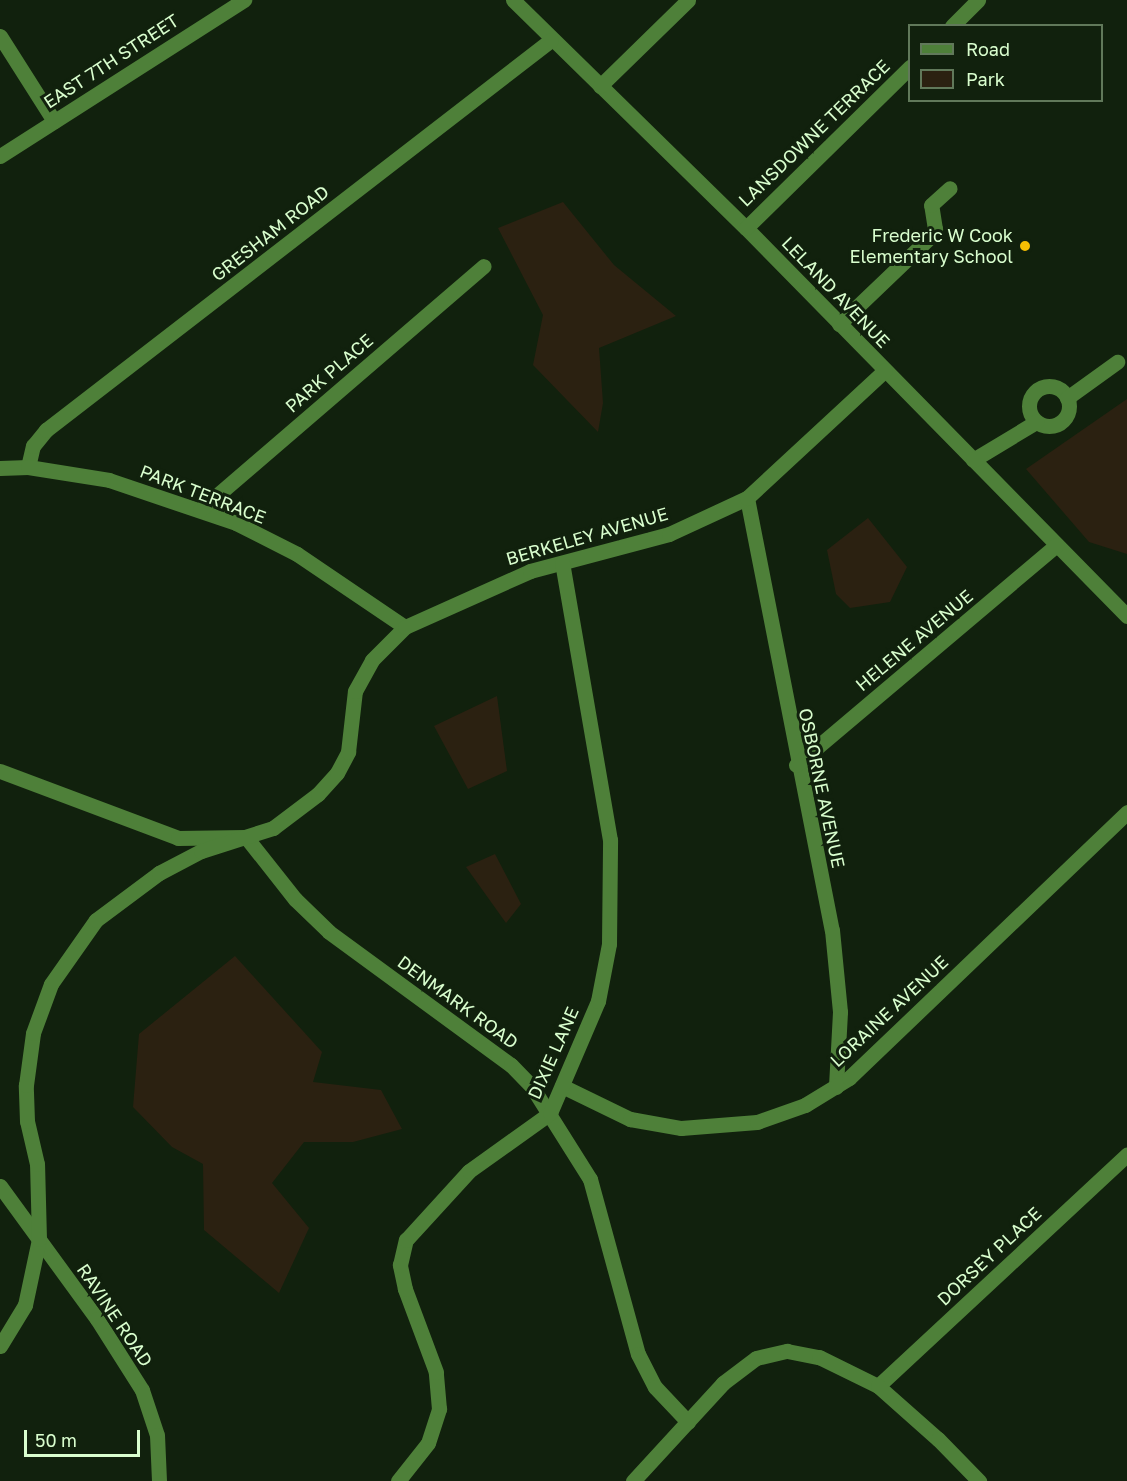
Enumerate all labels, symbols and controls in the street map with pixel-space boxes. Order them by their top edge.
street label: EAST 7TH STREET [39,9,183,113]
legend [908,24,1103,102]
text: Road [966,38,1010,60]
street label: LANSDOWNE TERRACE [734,55,894,211]
text: Park [966,68,1005,90]
street label: GRESHAM ROAD [207,180,333,286]
place label: Frederic W Cook Elementary School [849,225,1013,268]
street label: LELAND AVENUE [777,232,895,352]
marker: Frederic W Cook Elementary School [1018,239,1032,253]
street label: PARK PLACE [281,329,377,417]
street label: PARK TERRACE [137,460,269,528]
street label: BERKELEY AVENUE [504,503,670,569]
street label: HELENE AVENUE [851,585,977,695]
street label: OSBORNE AVENUE [795,706,849,870]
street label: DENMARK ROAD [393,951,523,1053]
street label: LORAINE AVENUE [826,951,952,1071]
street label: DIXIE LANE [523,1003,583,1103]
street label: DORSEY PLACE [932,1202,1046,1310]
street label: RAVINE ROAD [73,1259,157,1371]
scale bar [27,1418,142,1456]
text: 50 m [35,1429,77,1451]

